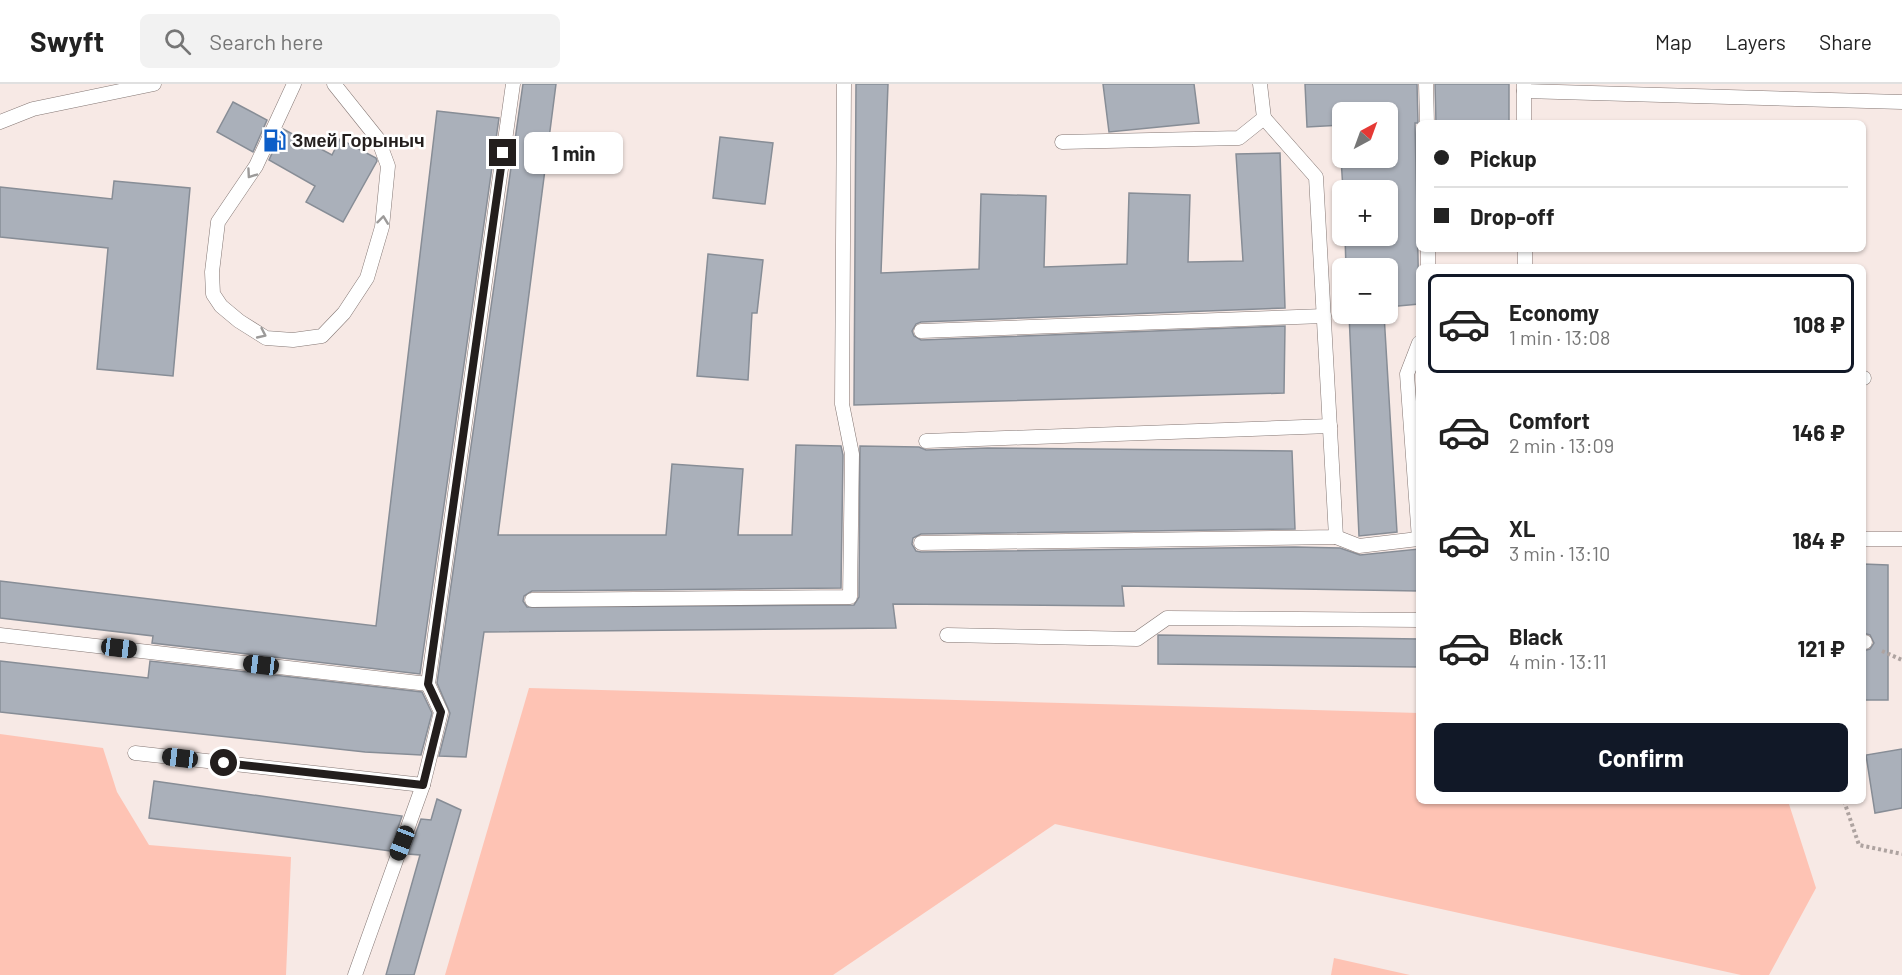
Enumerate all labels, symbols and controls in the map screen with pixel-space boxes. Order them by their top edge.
search box [140,14,560,68]
text: Swyft [30,24,104,58]
icon: search [161,25,194,58]
text: Search here [209,28,324,54]
text: Map [1655,29,1692,54]
text: Layers [1725,29,1786,54]
text: Share [1819,29,1872,54]
north arrow [1332,102,1398,168]
map controls [1332,102,1398,324]
fuel station icon: Змей Горыныч [261,128,287,154]
place label: Змей Горыныч [292,129,425,151]
callout: 1 min [524,132,623,174]
route end [489,139,516,166]
text: 1 min [552,141,595,165]
text: Pickup [1470,145,1537,171]
one-way arrow [247,168,258,179]
button: + [1332,180,1398,246]
text: Drop-off [1470,203,1554,229]
one-way arrow [376,215,388,224]
button: − [1332,258,1398,324]
icon: car [1437,297,1491,351]
text: Economy [1509,299,1599,325]
text: 108 ₽ [1793,311,1845,337]
text: 1 min · 13:08 [1509,325,1610,349]
one-way arrow [256,327,267,339]
icon: car [1437,405,1491,459]
text: Comfort [1509,407,1590,433]
text: 146 ₽ [1792,419,1845,445]
text: 2 min · 13:09 [1509,433,1614,457]
icon: car [1437,513,1491,567]
text: XL [1509,515,1535,541]
text: 184 ₽ [1792,527,1845,553]
text: 3 min · 13:10 [1509,541,1610,565]
icon: car [1437,621,1491,675]
text: Black [1509,623,1563,649]
text: 121 ₽ [1797,635,1845,661]
car [100,637,138,659]
text: 4 min · 13:11 [1509,649,1607,673]
car [242,654,280,676]
button: Confirm [1434,723,1848,792]
car [161,747,199,769]
route start [210,749,237,776]
car [387,823,417,863]

